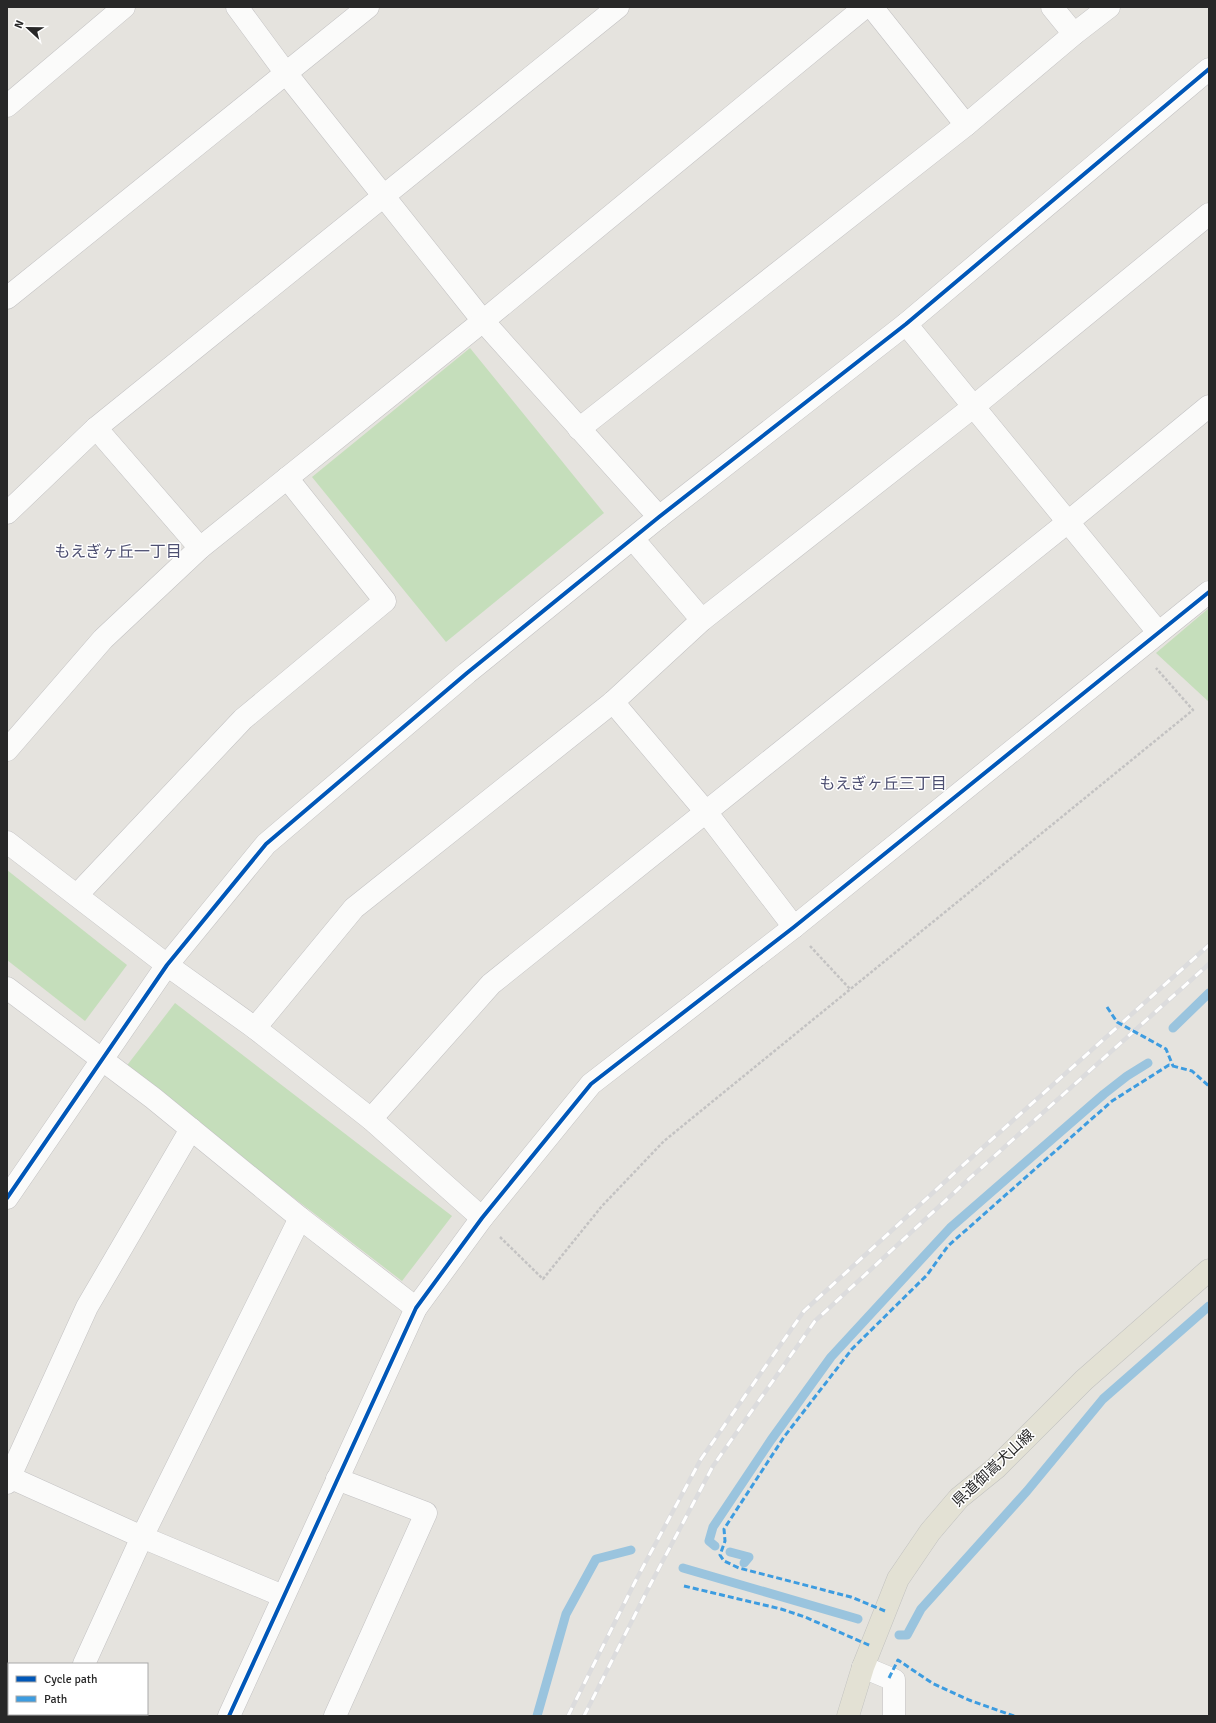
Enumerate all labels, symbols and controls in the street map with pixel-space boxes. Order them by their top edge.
north arrow [8,8,48,48]
text: N [12,18,27,30]
district label: もえぎヶ丘一丁目 [54,542,182,562]
district label: もえぎヶ丘三丁目 [819,774,947,794]
street label: 県道御嵩犬山線 [948,1426,1038,1510]
legend [8,1663,148,1715]
text: Cycle path [44,1672,97,1687]
text: Path [44,1692,67,1707]

